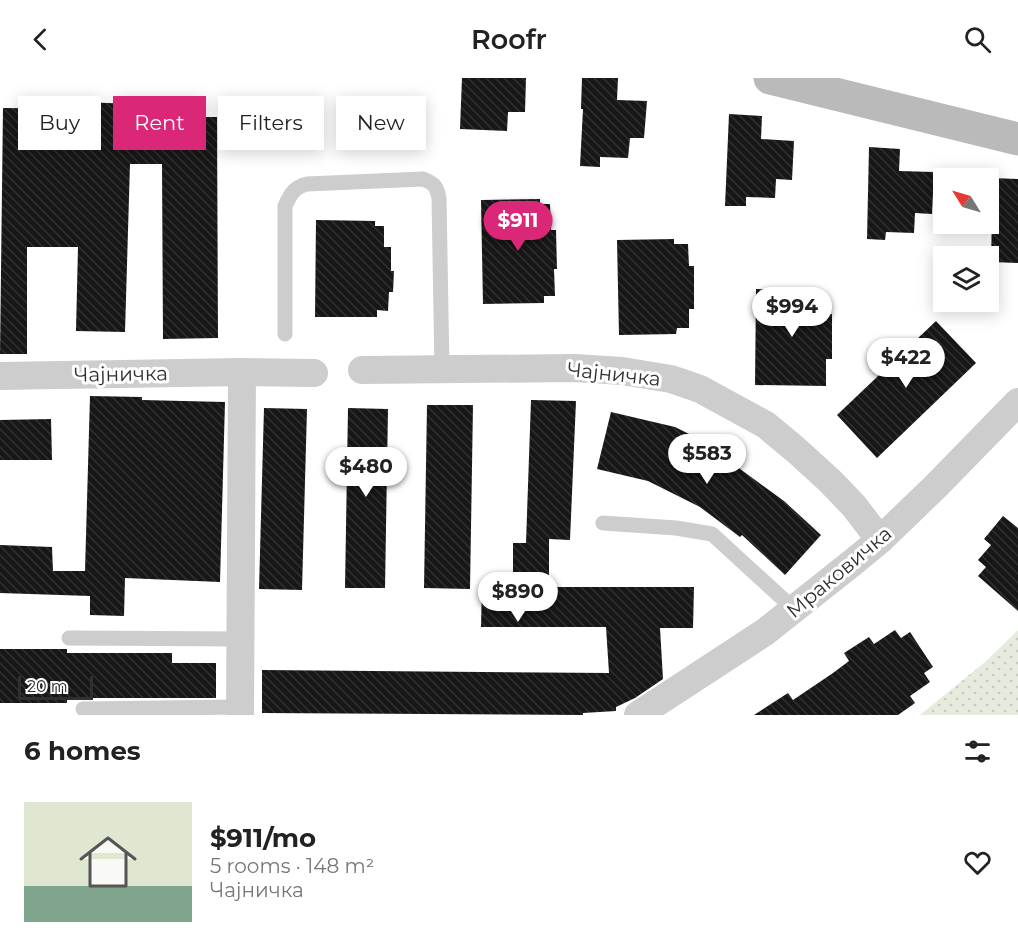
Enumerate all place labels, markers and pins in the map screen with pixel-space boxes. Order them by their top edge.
pin: $911 [482,201,554,252]
pin: $994 [756,287,828,338]
pin: $422 [870,338,942,389]
pin: $583 [671,434,743,485]
pin: $480 [330,447,402,498]
pin: $890 [482,572,554,623]

